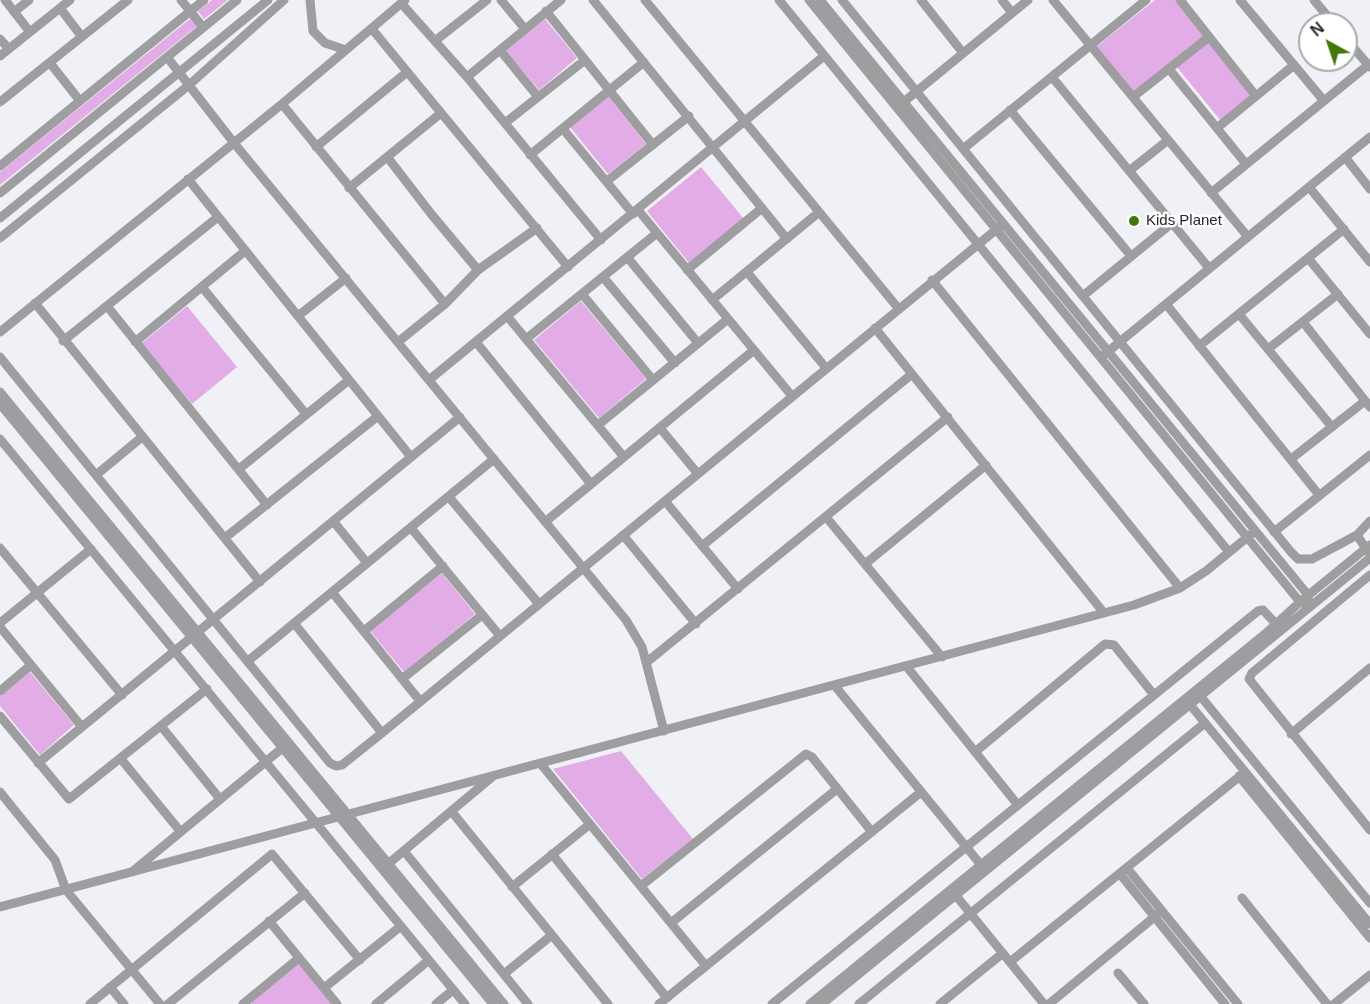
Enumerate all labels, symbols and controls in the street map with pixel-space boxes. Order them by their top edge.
north arrow [1298,12,1358,72]
text: N [1308,19,1327,40]
place label: Kids Planet [1146,212,1222,230]
marker: Kids Planet [1127,214,1141,228]

